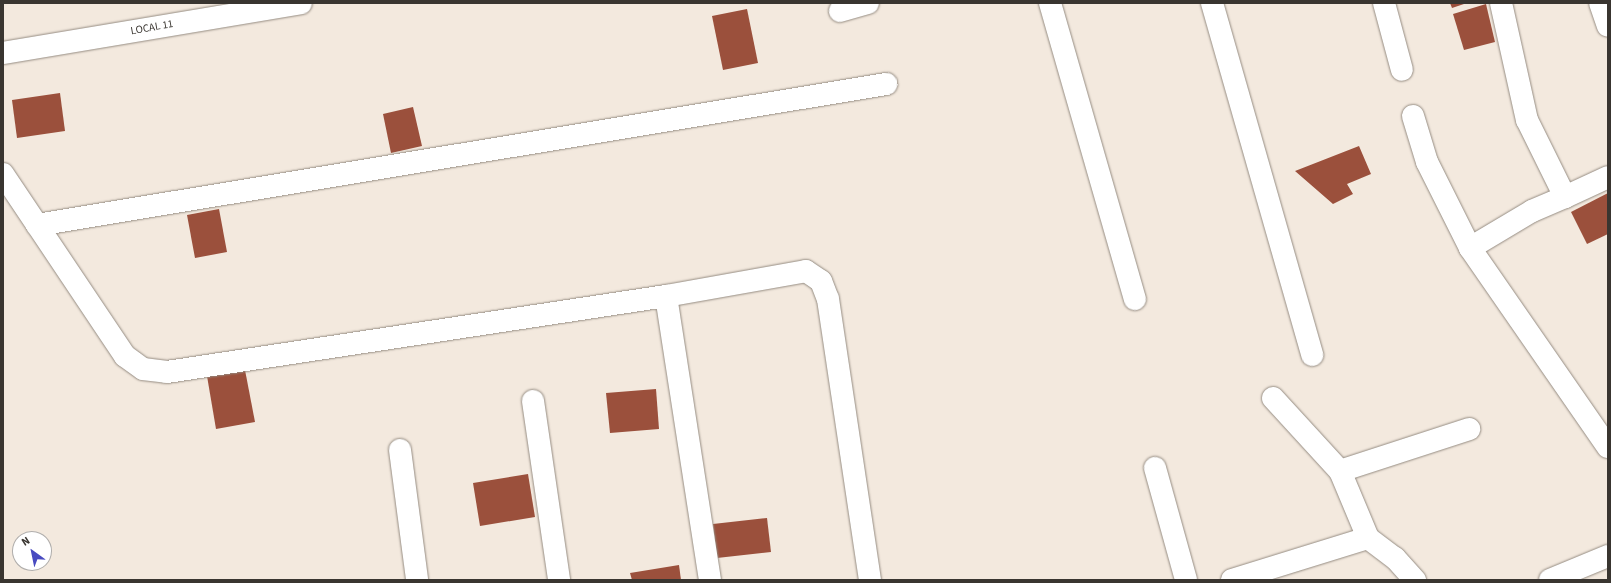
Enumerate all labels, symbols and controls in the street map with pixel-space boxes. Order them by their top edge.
street label: LOCAL 11 [130,18,174,38]
north arrow [12,531,52,571]
text: N [19,533,33,550]

